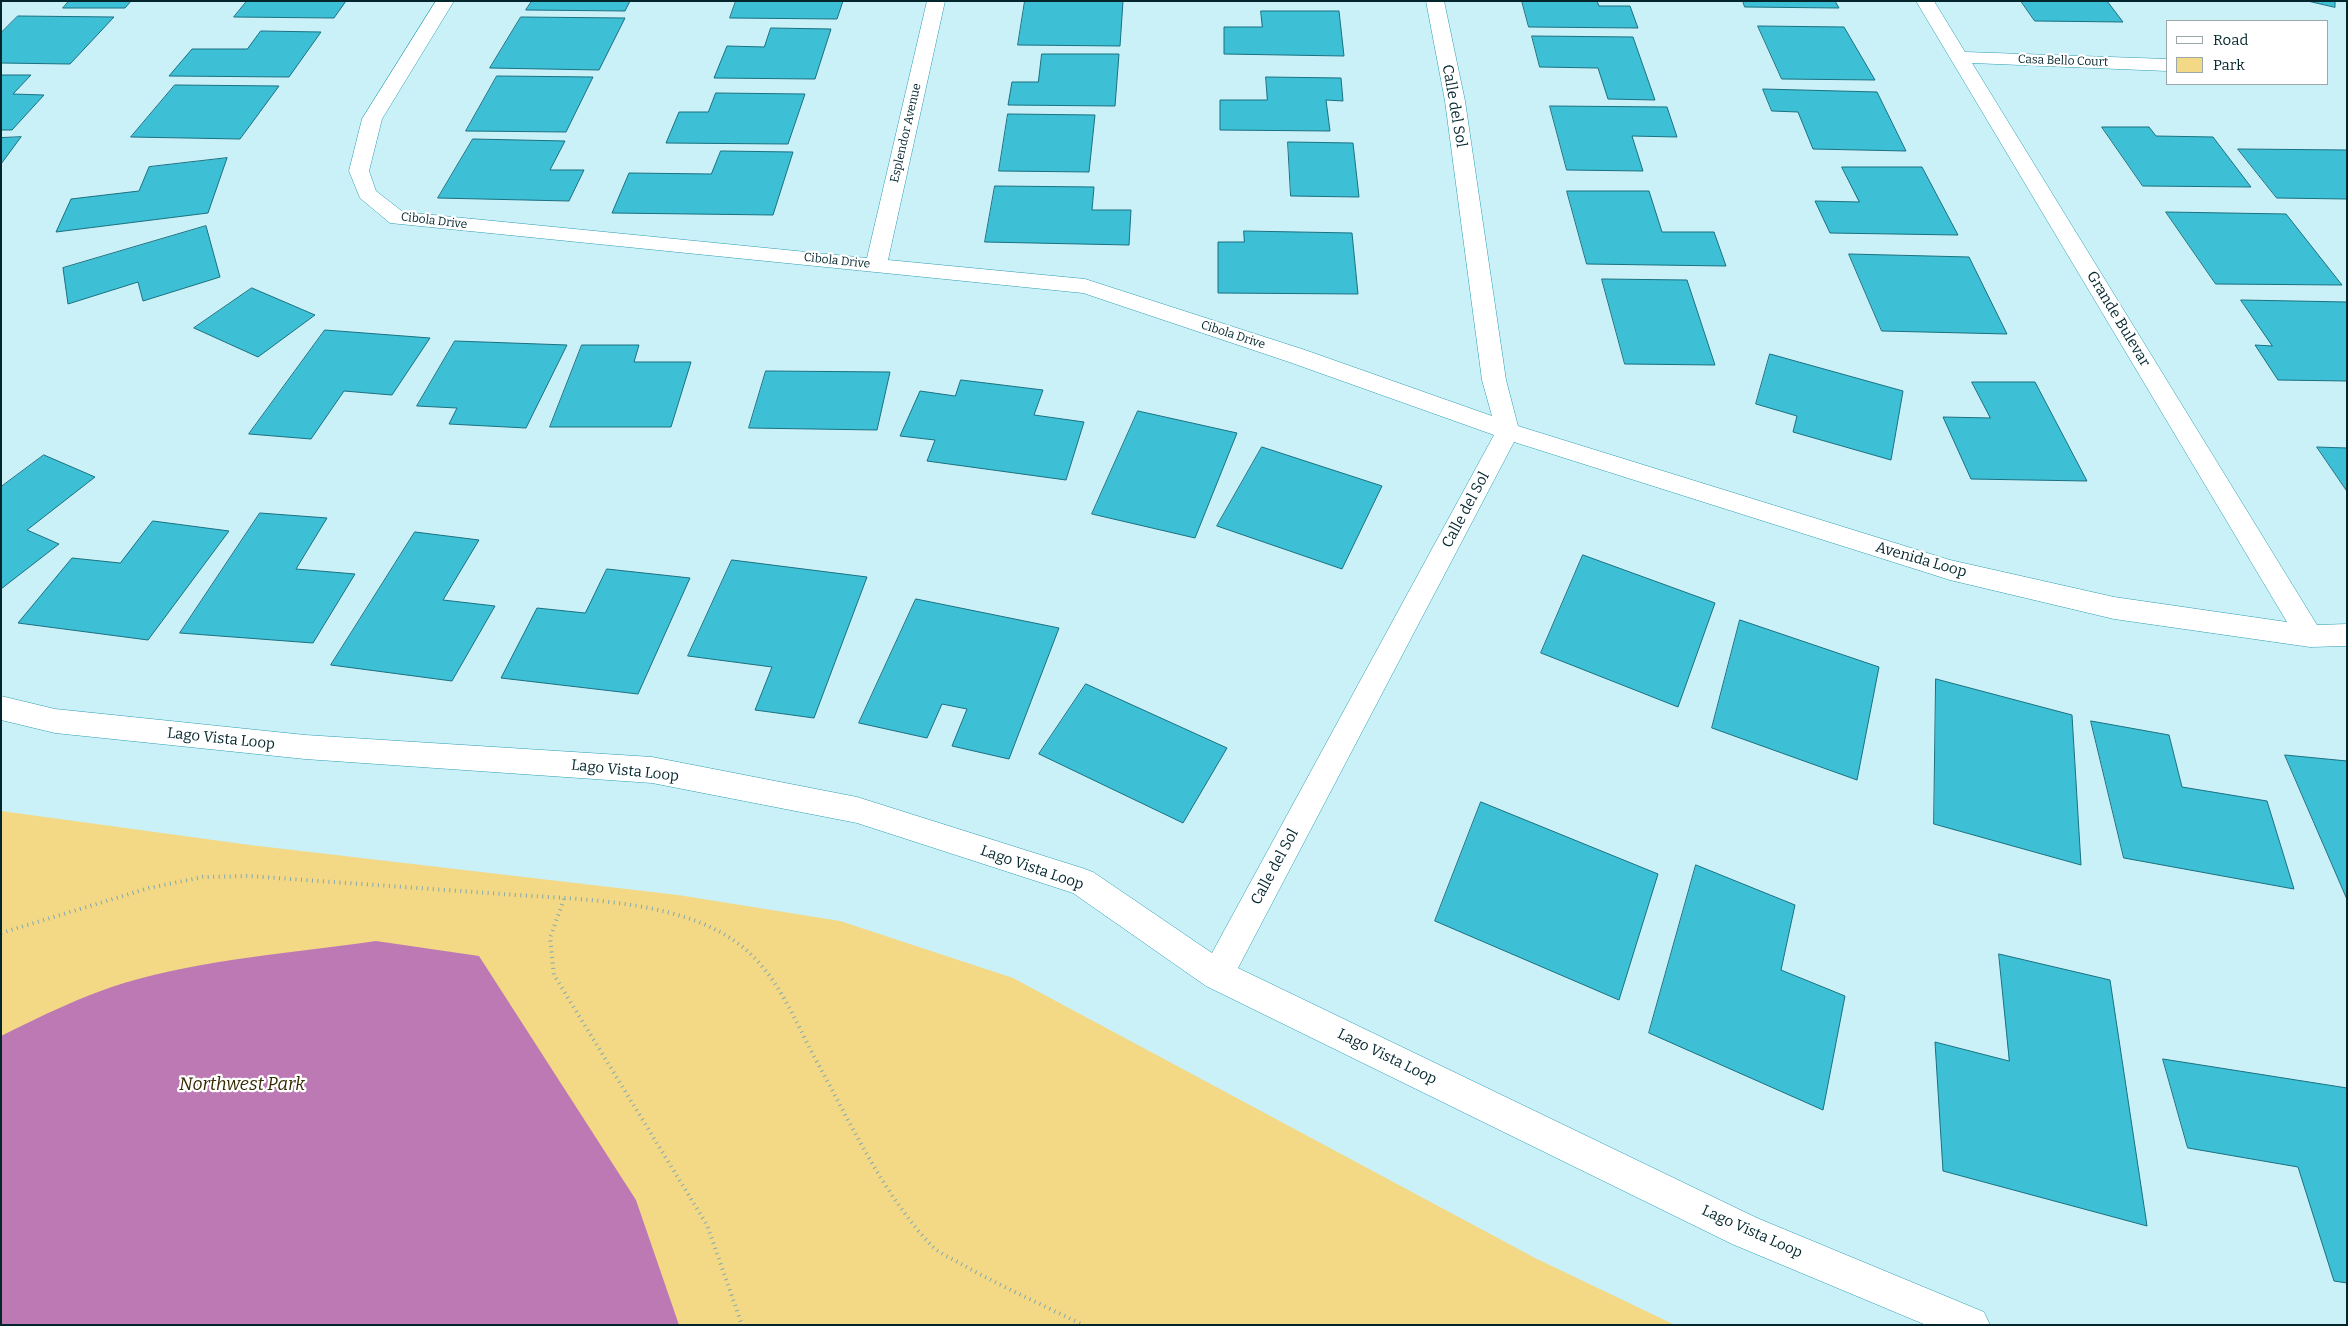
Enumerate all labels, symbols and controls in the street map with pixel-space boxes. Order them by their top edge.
legend [2166,20,2328,85]
text: Road [2213,31,2248,49]
street label: Casa Bello Court [2018,52,2108,70]
text: Park [2213,56,2245,74]
street label: Calle del Sol [1438,63,1470,149]
street label: Esplendor Avenue [888,82,924,184]
street label: Cibola Drive [400,210,468,232]
street label: Cibola Drive [803,250,871,272]
street label: Grande Bulevar [2082,268,2154,370]
street label: Cibola Drive [1199,318,1267,352]
street label: Calle del Sol [1438,469,1494,551]
street label: Avenida Loop [1873,538,1969,582]
street label: Lago Vista Loop [166,724,276,754]
street label: Lago Vista Loop [570,756,680,786]
street label: Calle del Sol [1247,826,1303,908]
street label: Lago Vista Loop [978,842,1086,894]
street label: Lago Vista Loop [1334,1025,1440,1089]
park label: Northwest Park [179,1074,305,1096]
street label: Lago Vista Loop [1699,1202,1805,1262]

